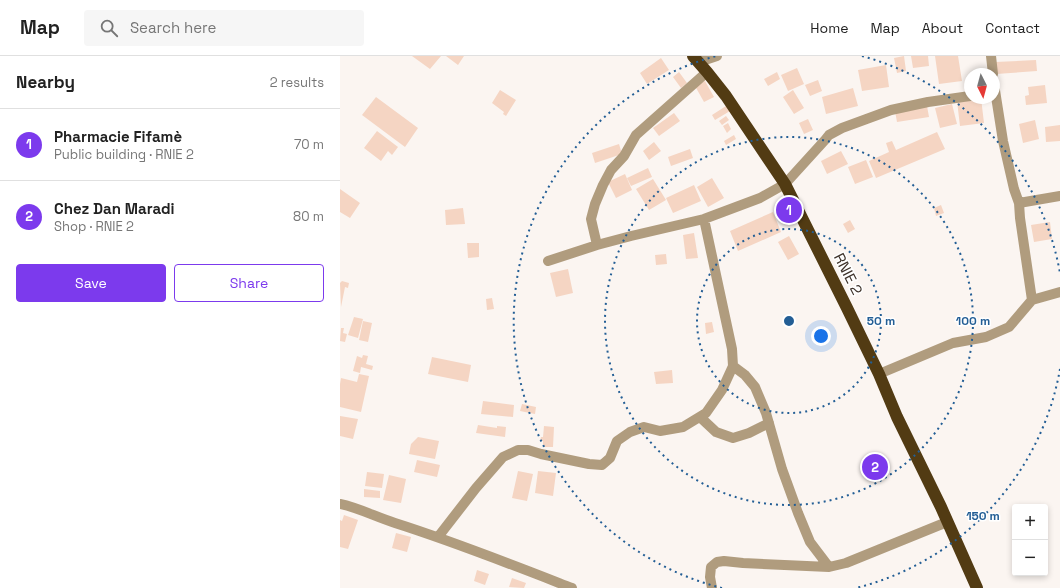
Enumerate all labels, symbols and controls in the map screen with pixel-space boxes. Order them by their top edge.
search box [84,10,364,46]
text: Map [20,15,60,40]
icon: search [98,17,120,39]
text: Search here [130,18,216,37]
text: Home [810,19,848,37]
text: Map [870,19,900,37]
text: About [922,19,963,37]
text: Contact [985,19,1040,37]
north arrow [964,68,1000,104]
text: Nearby [16,71,75,93]
text: 2 results [270,74,324,91]
text: Pharmacie Fifamè [54,127,182,146]
text: 1 [26,136,32,153]
text: 70 m [294,136,324,153]
text: Public building · RNIE 2 [54,146,194,163]
pin: 1 [776,195,802,225]
text: Chez Dan Maradi [54,199,174,218]
text: 2 [25,208,33,225]
text: 80 m [293,208,324,225]
text: Shop · RNIE 2 [54,218,134,235]
street label: RNIE 2 [830,250,867,298]
button: Save [16,264,166,302]
button: Share [174,264,324,302]
text: 50 m [867,313,895,329]
text: 100 m [956,313,990,329]
centre of rings [782,314,796,328]
your location [811,326,831,346]
pin: 2 [862,452,888,482]
map controls [1012,504,1048,576]
button: + [1012,504,1048,540]
text: 150 m [966,508,1000,524]
button: − [1012,540,1048,576]

